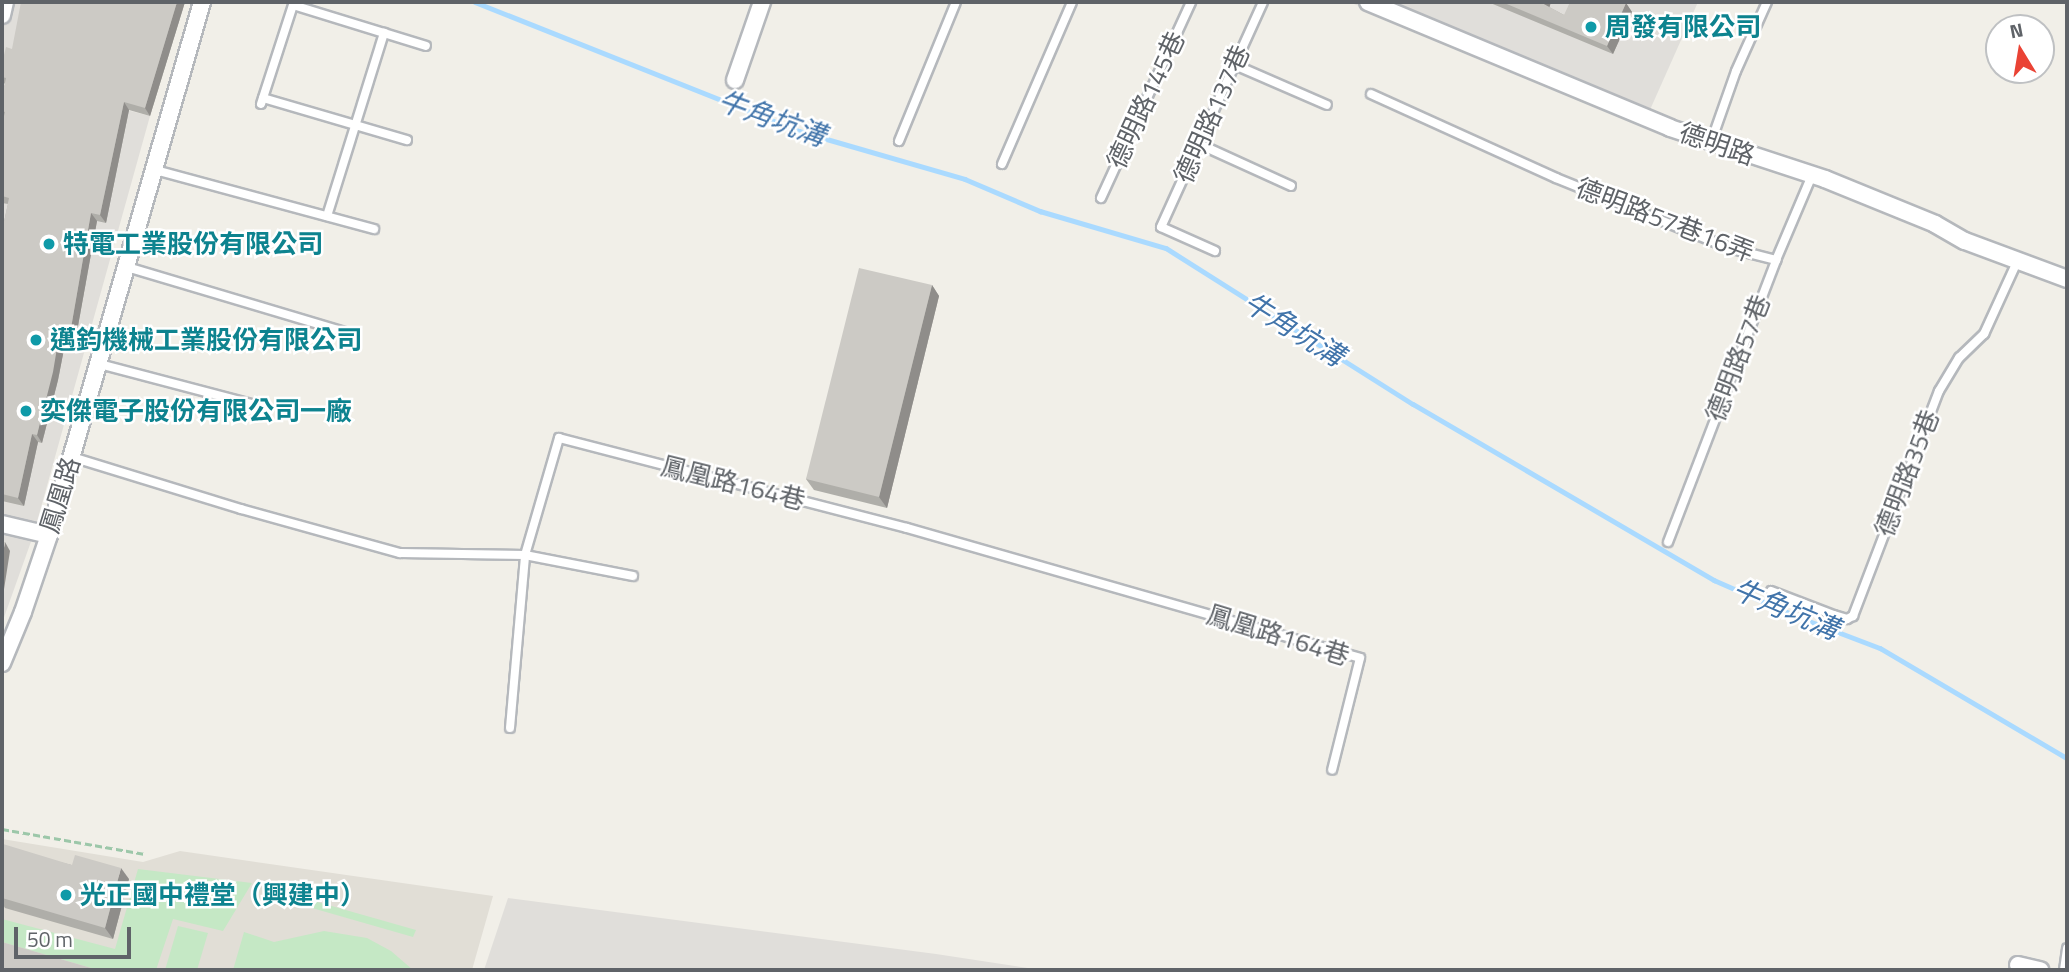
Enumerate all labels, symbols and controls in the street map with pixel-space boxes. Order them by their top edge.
place label: 周發有限公司 [1605,11,1761,43]
north arrow [1985,14,2055,84]
text: N [2007,14,2026,45]
marker: 周發有限公司 [1583,19,1599,35]
street label: 德明路145巷 [1101,26,1191,174]
street label: 德明路137巷 [1168,40,1256,188]
water label: 牛角坑溝 [714,83,830,153]
street label: 德明路 [1675,117,1759,171]
street label: 德明路57巷16弄 [1572,172,1758,268]
place label: 特電工業股份有限公司 [63,228,323,260]
marker: 特電工業股份有限公司 [41,236,57,252]
water label: 牛角坑溝 [1238,285,1350,373]
street label: 德明路57巷 [1700,290,1776,426]
place label: 邁鈞機械工業股份有限公司 [50,324,362,356]
marker: 邁鈞機械工業股份有限公司 [28,332,44,348]
place label: 奕傑電子股份有限公司一廠 [40,395,352,427]
marker: 奕傑電子股份有限公司一廠 [18,403,34,419]
street label: 德明路35巷 [1869,405,1945,541]
street label: 鳳凰路164巷 [658,450,808,516]
street label: 鳳凰路 [34,453,86,537]
water label: 牛角坑溝 [1728,572,1844,646]
street label: 鳳凰路164巷 [1203,598,1353,672]
place label: 光正國中禮堂（興建中） [80,879,366,911]
marker: 光正國中禮堂（興建中） [58,887,74,903]
scale bar [18,912,135,956]
text: 50 m [27,923,73,955]

